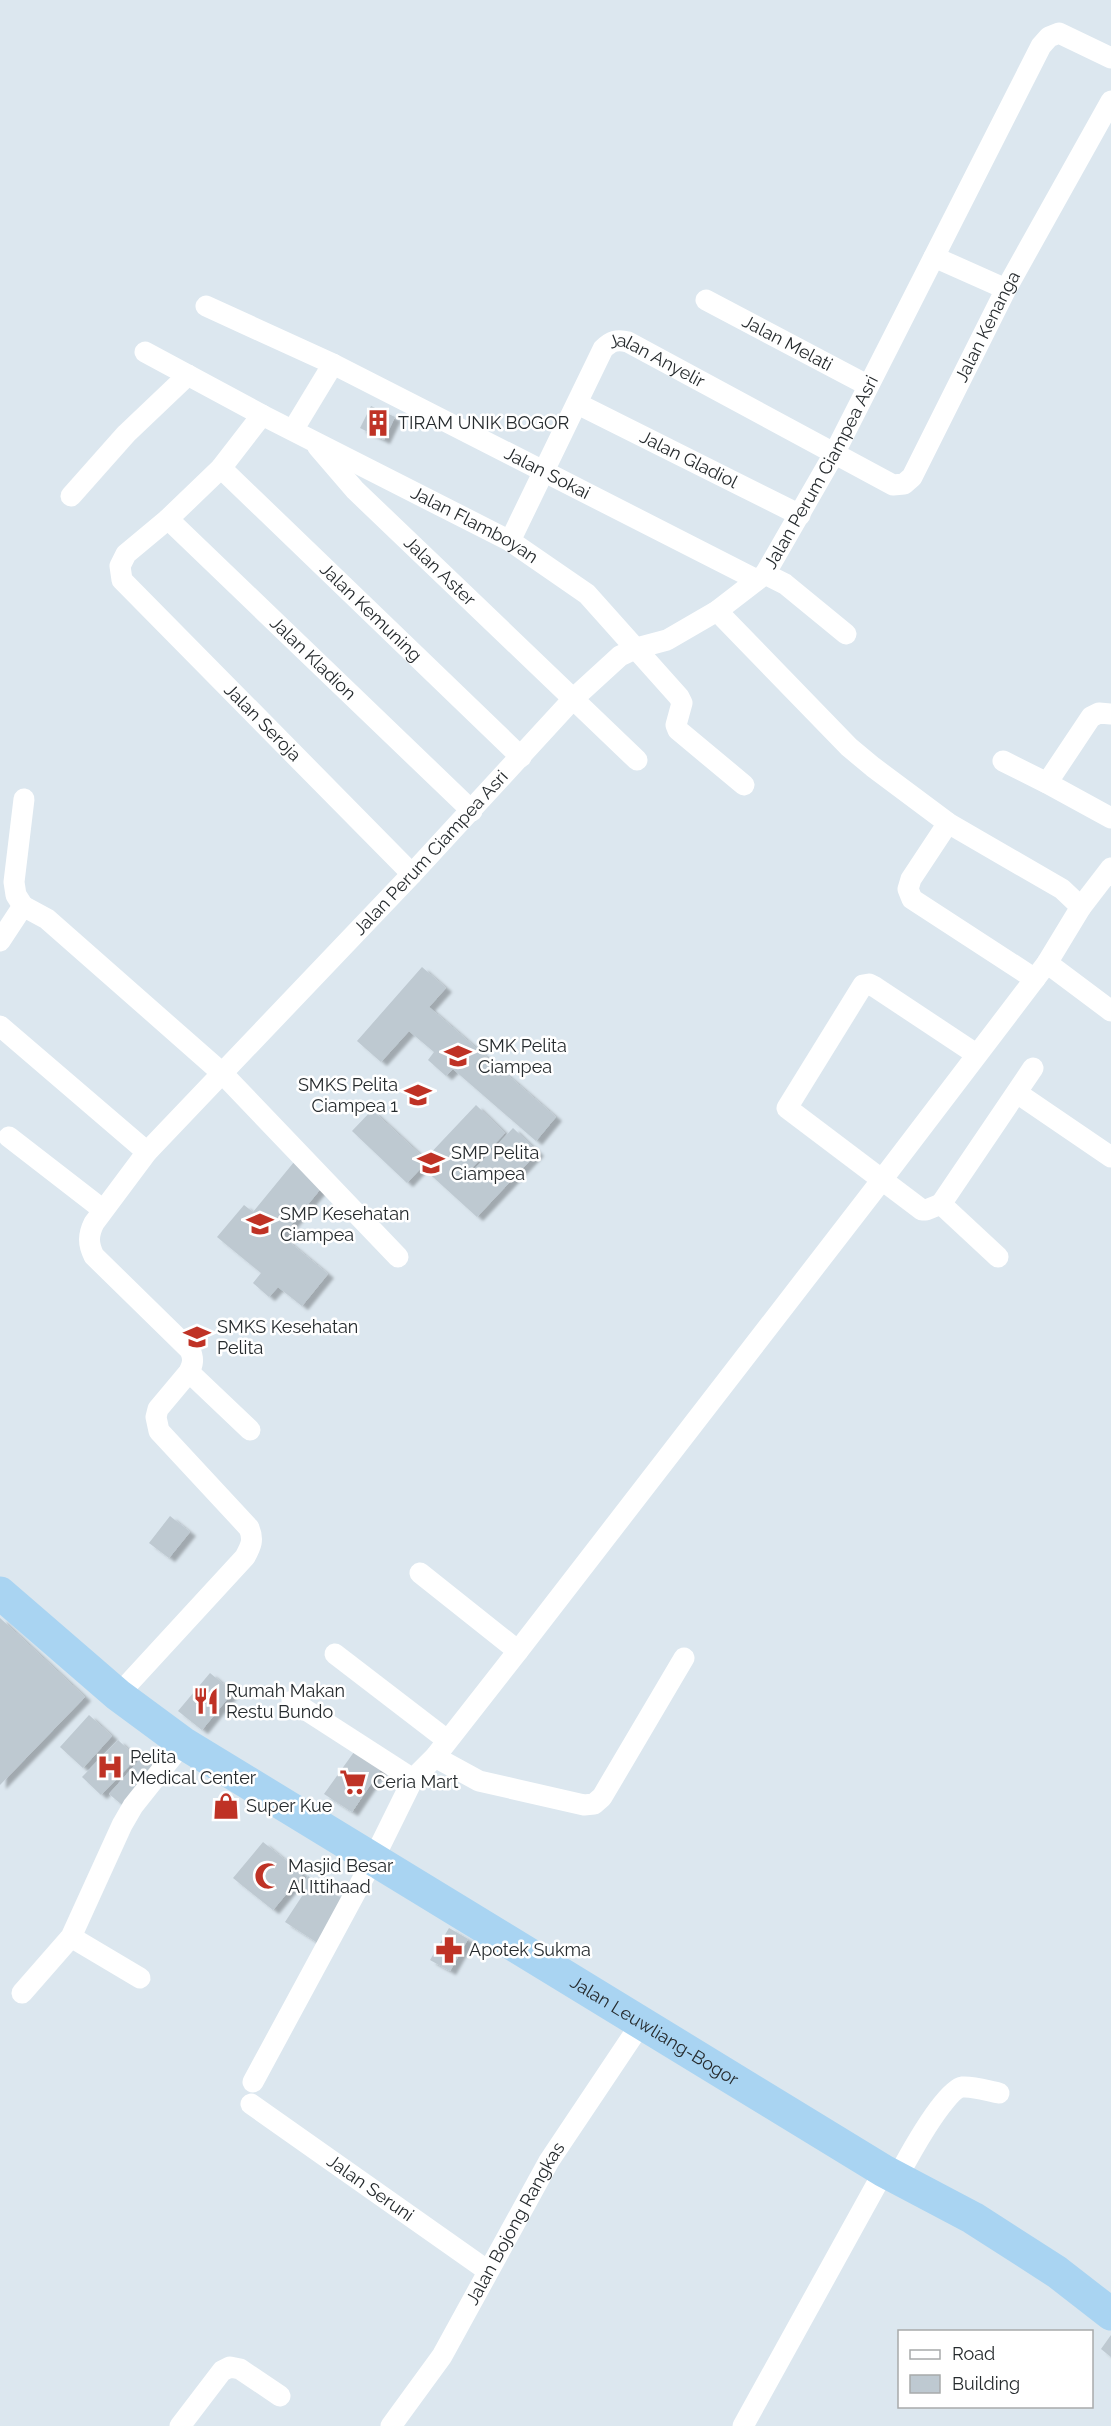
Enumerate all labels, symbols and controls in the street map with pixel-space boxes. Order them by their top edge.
street label: Jalan Kenanga [950,267,1024,385]
street label: Jalan Melati [739,310,836,375]
street label: Jalan Anyelir [605,329,709,392]
street label: Jalan Perum Ciampea Asri [759,372,882,572]
building icon: TIRAM UNIK BOGOR [363,408,393,438]
place label: TIRAM UNIK BOGOR [398,412,569,433]
street label: Jalan Gladiol [637,426,742,492]
street label: Jalan Sokai [501,442,594,503]
street label: Jalan Flamboyan [408,481,542,567]
street label: Jalan Aster [400,532,481,610]
street label: Jalan Kemuning [316,558,426,666]
street label: Jalan Kladion [266,612,361,704]
street label: Jalan Seroja [220,679,306,765]
street label: Jalan Perum Ciampea Asri [349,766,512,939]
place label: SMK Pelita Ciampea [478,1035,567,1077]
school or university icon: SMK Pelita Ciampea [443,1041,473,1071]
place label: SMKS Pelita Ciampea 1 [298,1074,398,1116]
school or university icon: SMKS Pelita Ciampea 1 [403,1080,433,1110]
place label: SMP Pelita Ciampea [451,1142,539,1184]
school or university icon: SMP Pelita Ciampea [416,1148,446,1178]
place label: SMP Kesehatan Ciampea [280,1203,409,1245]
school or university icon: SMP Kesehatan Ciampea [245,1209,275,1239]
place label: SMKS Kesehatan Pelita [217,1316,358,1358]
school or university icon: SMKS Kesehatan Pelita [182,1322,212,1352]
place label: Rumah Makan Restu Bundo [226,1680,345,1722]
restaurant icon: Rumah Makan Restu Bundo [191,1686,221,1716]
place label: Pelita Medical Center [130,1746,257,1788]
hospital icon: Pelita Medical Center [95,1752,125,1782]
supermarket icon: Ceria Mart [338,1767,368,1797]
place label: Ceria Mart [373,1771,458,1792]
shop icon: Super Kue [211,1791,241,1821]
place label: Super Kue [246,1795,333,1816]
place label: Masjid Besar Al Ittihaad [288,1855,394,1897]
mosque icon: Masjid Besar Al Ittihaad [253,1861,283,1891]
pharmacy icon: Apotek Sukma [434,1935,464,1965]
place label: Apotek Sukma [469,1939,591,1960]
street label: Jalan Leuwliang-Bogor [567,1971,743,2090]
street label: Jalan Bojong Rangkas [461,2138,569,2308]
street label: Jalan Seruni [323,2150,418,2225]
legend [898,2330,1093,2408]
text: Road [952,2343,995,2364]
text: Building [952,2373,1020,2394]

